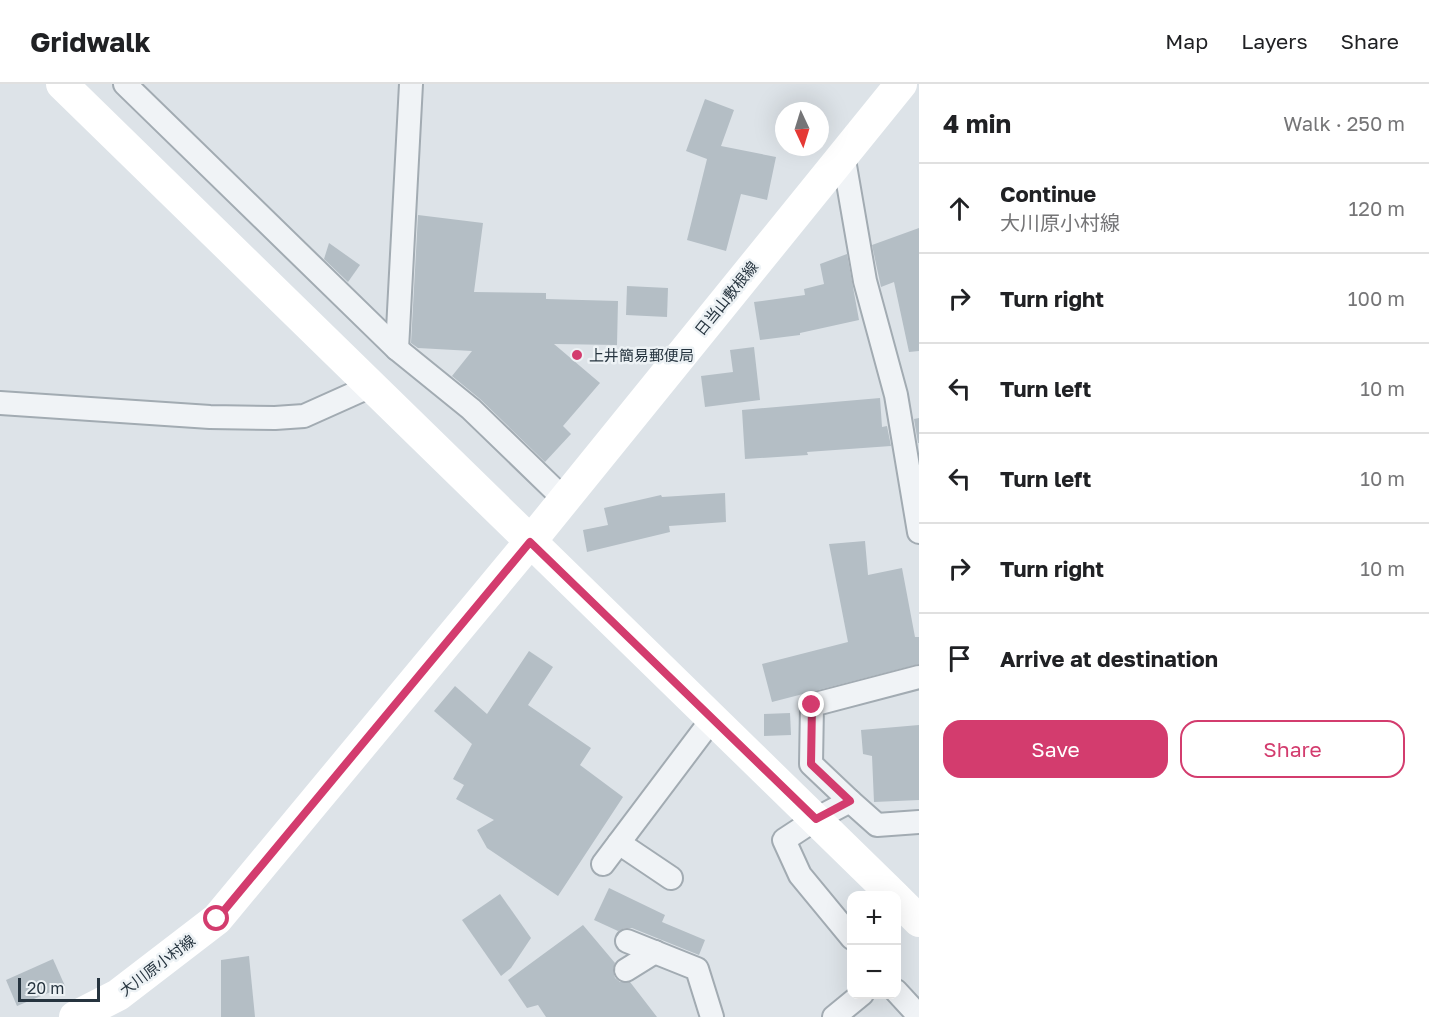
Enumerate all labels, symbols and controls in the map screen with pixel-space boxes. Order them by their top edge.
text: Gridwalk [30,25,151,58]
text: Map [1165,28,1208,54]
text: Layers [1241,28,1308,54]
text: Share [1341,28,1399,54]
north arrow [775,102,829,156]
text: 4 min [943,108,1011,139]
text: Walk · 250 m [1283,111,1405,135]
text: Continue [1000,180,1096,207]
icon: ahead [943,192,976,225]
text: 120 m [1349,196,1405,220]
text: 大川原小村線 [1000,210,1120,234]
street label: 日当山敷根線 [691,257,761,339]
icon: right [943,282,976,315]
text: Turn right [1000,285,1104,312]
text: 100 m [1348,286,1405,310]
place label: 上井簡易郵便局 [589,346,694,364]
marker: 上井簡易郵便局 [570,348,584,362]
icon: left [943,372,976,405]
text: Turn left [1000,375,1091,402]
text: 10 m [1360,376,1405,400]
icon: left [943,462,976,495]
text: Turn left [1000,465,1091,492]
text: 10 m [1360,466,1405,490]
icon: right [943,552,976,585]
text: Turn right [1000,555,1104,582]
text: 10 m [1360,556,1405,580]
icon: arrive [943,642,976,675]
text: Arrive at destination [1000,645,1218,672]
route end [798,691,824,717]
button: Save [943,720,1168,778]
button: Share [1180,720,1405,778]
map controls [847,891,901,999]
button: + [847,891,901,945]
route start [203,905,229,931]
street label: 大川原小村線 [116,931,198,999]
button: − [847,945,901,999]
scale bar [18,975,100,1002]
text: 20 m [27,978,64,998]

